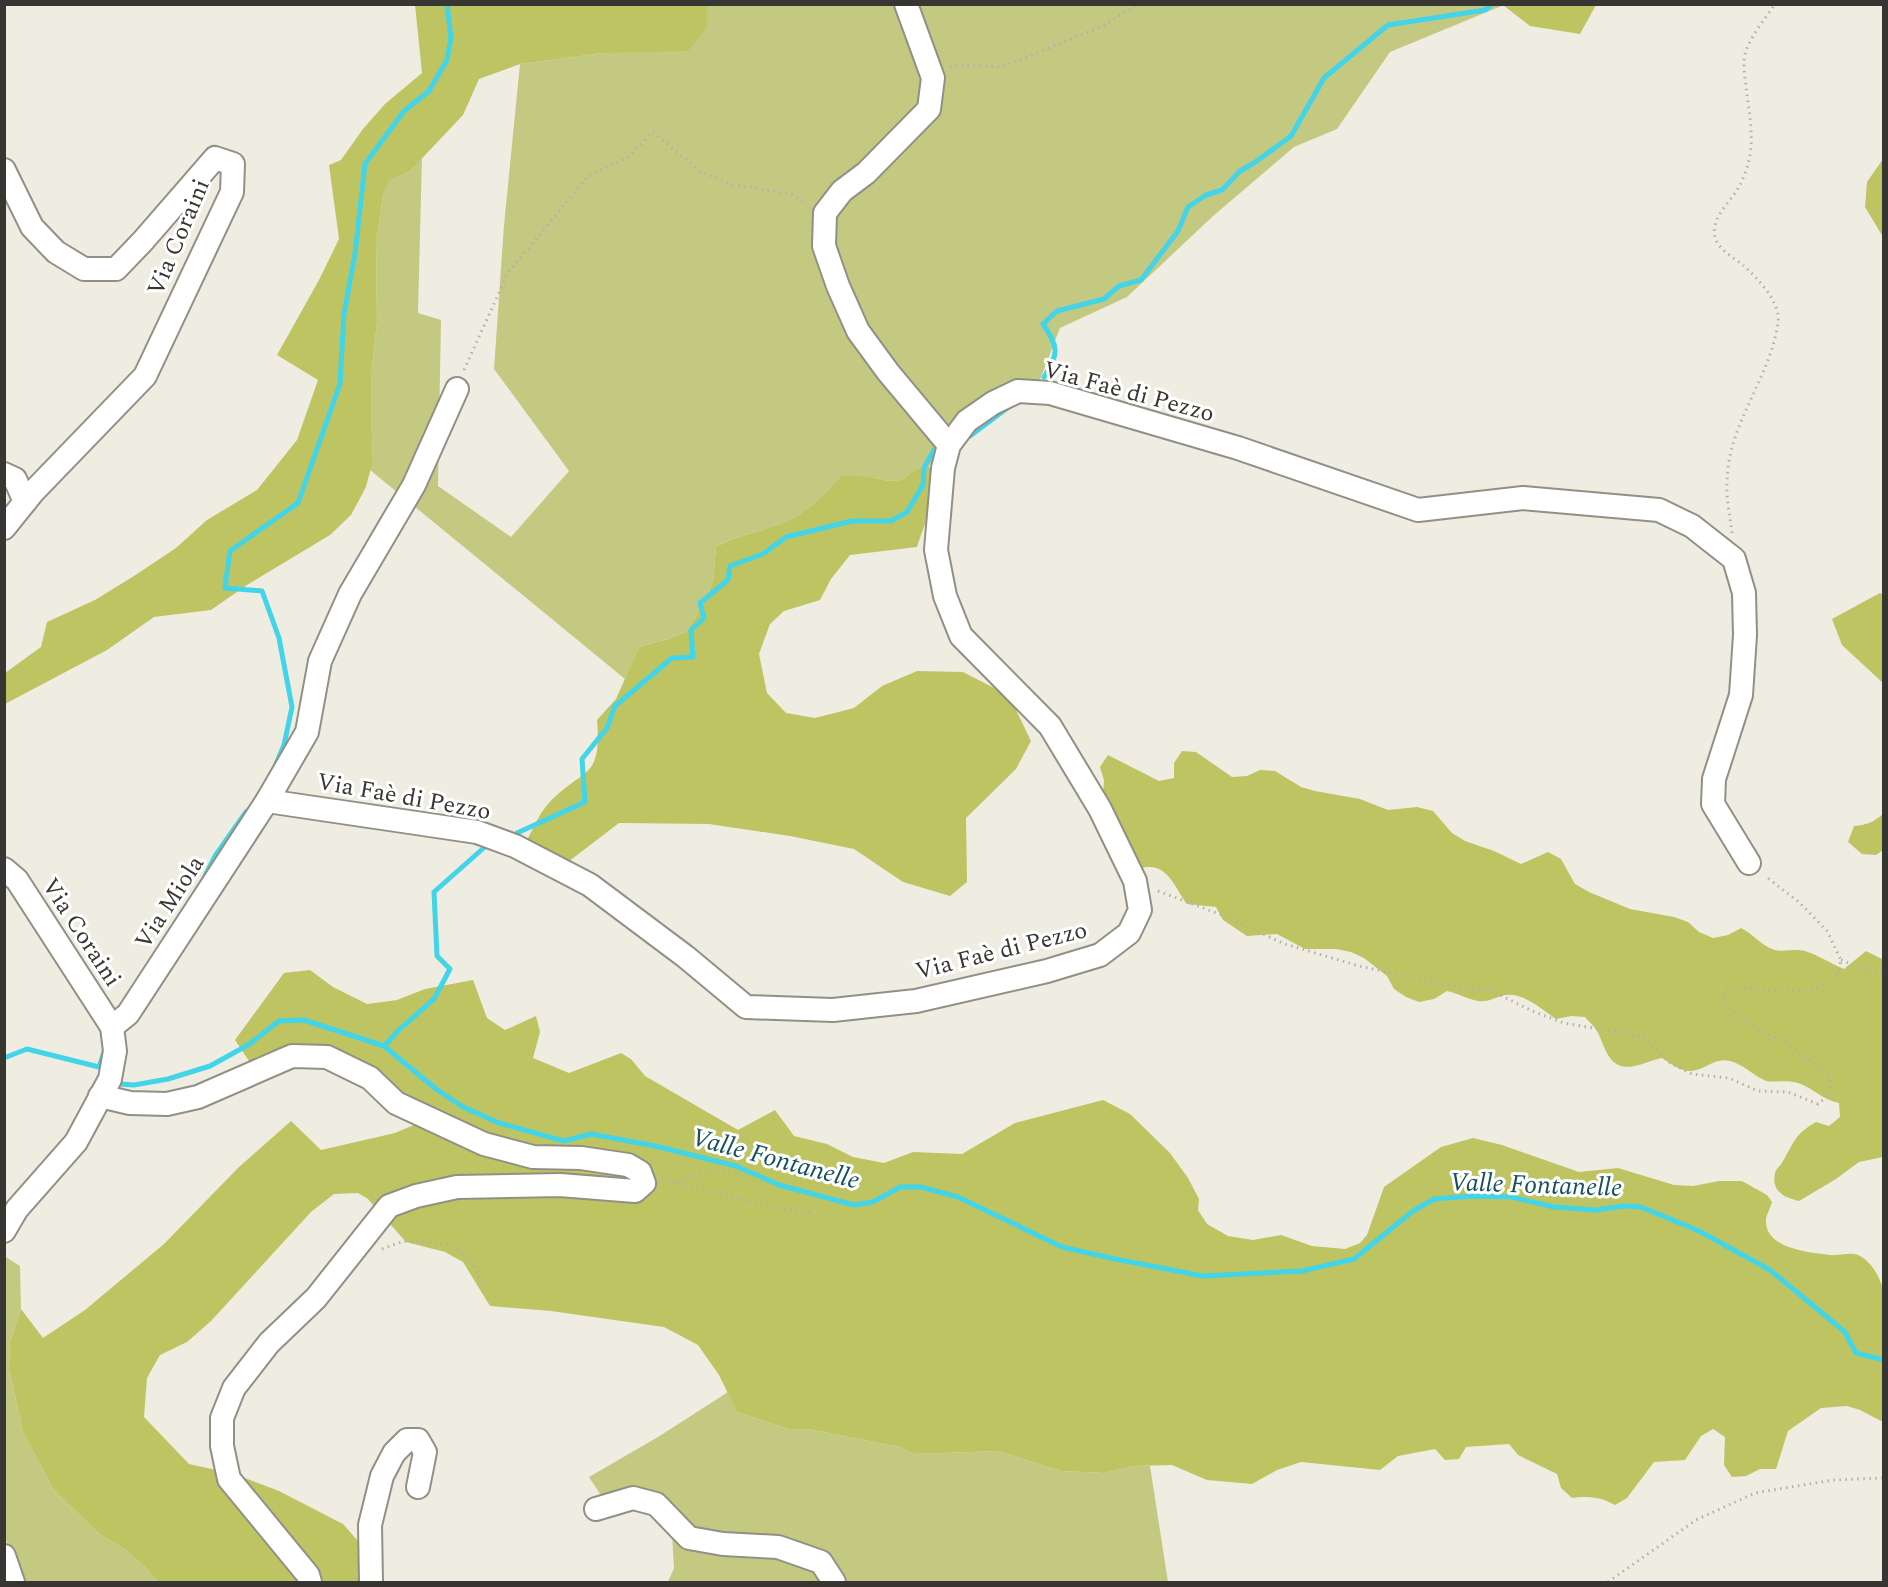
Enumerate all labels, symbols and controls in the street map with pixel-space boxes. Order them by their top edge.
street label: Via Coraini [138,173,220,301]
street label: Via Faè di Pezzo [1039,352,1218,432]
street label: Via Faè di Pezzo [314,764,494,830]
street label: Via Miola [126,848,214,957]
street label: Via Coraini [32,871,130,994]
street label: Via Faè di Pezzo [912,912,1091,990]
water label: Valle Fontanelle [687,1117,864,1201]
water label: Valle Fontanelle [1449,1162,1623,1208]

